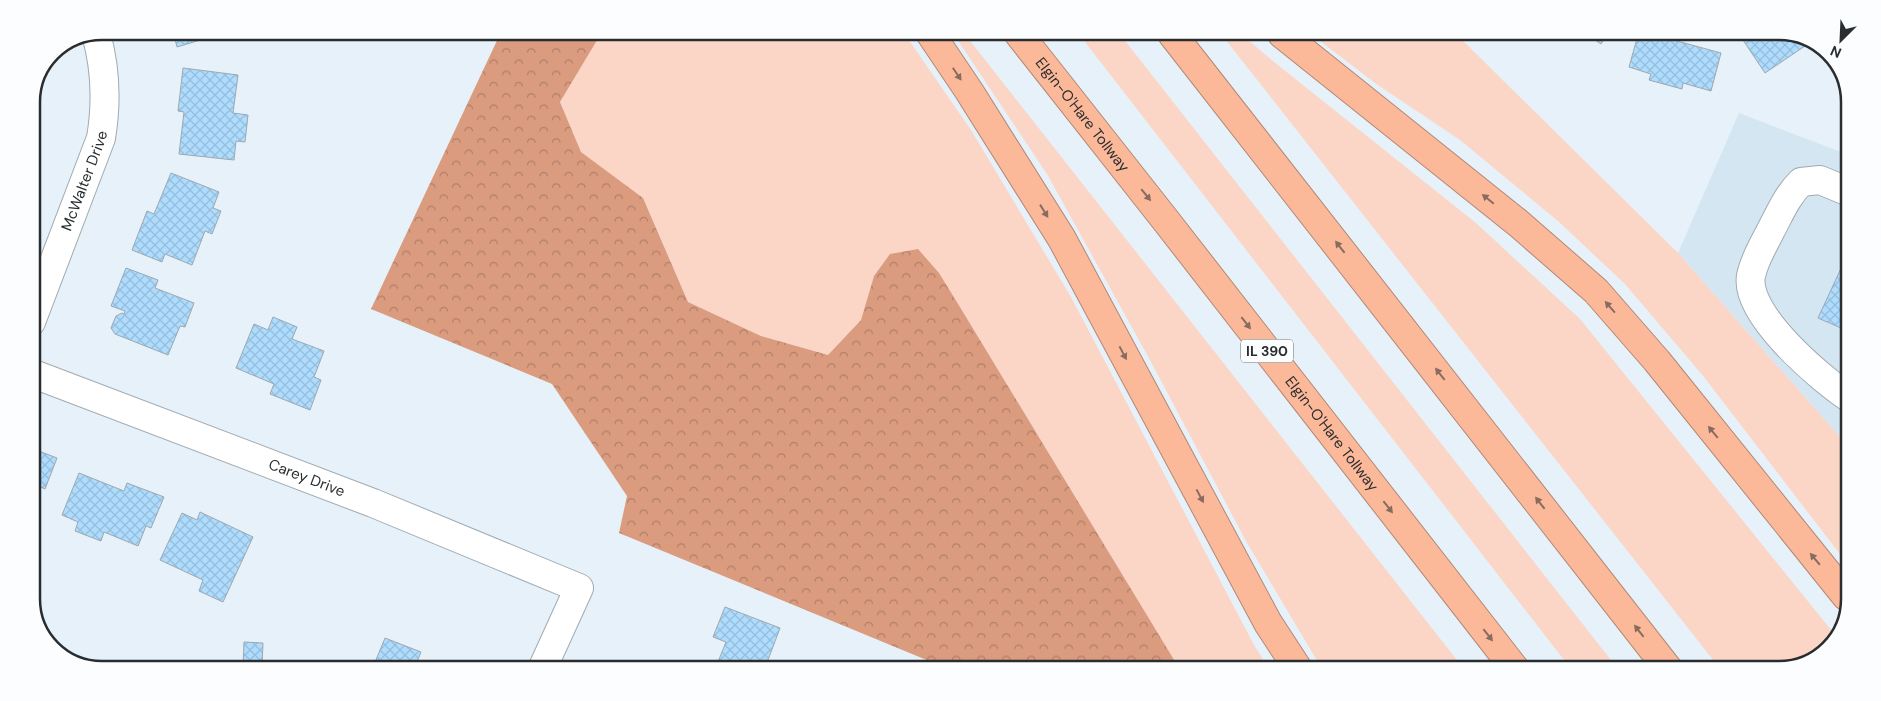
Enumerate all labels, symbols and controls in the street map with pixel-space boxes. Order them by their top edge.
north arrow [1816,15,1866,65]
text: N [1827,42,1844,62]
street label: Elgin-O'Hare Tollway [1031,53,1134,177]
one-way arrow [952,67,962,80]
street label: McWalter Drive [57,129,112,234]
one-way arrow [1141,188,1151,201]
one-way arrow [1482,194,1495,205]
one-way arrow [1039,204,1049,218]
one-way arrow [1334,241,1345,254]
one-way arrow [1604,301,1615,314]
one-way arrow [1240,316,1251,329]
road number: IL 390 [1241,340,1293,362]
one-way arrow [1119,346,1127,360]
one-way arrow [1435,368,1445,381]
street label: Elgin-O'Hare Tollway [1281,372,1383,496]
one-way arrow [1708,426,1719,439]
street label: Carey Drive [266,454,348,501]
one-way arrow [1196,489,1204,503]
one-way arrow [1534,497,1545,510]
one-way arrow [1383,500,1394,513]
one-way arrow [1810,553,1821,565]
one-way arrow [1634,625,1645,638]
one-way arrow [1483,628,1494,641]

